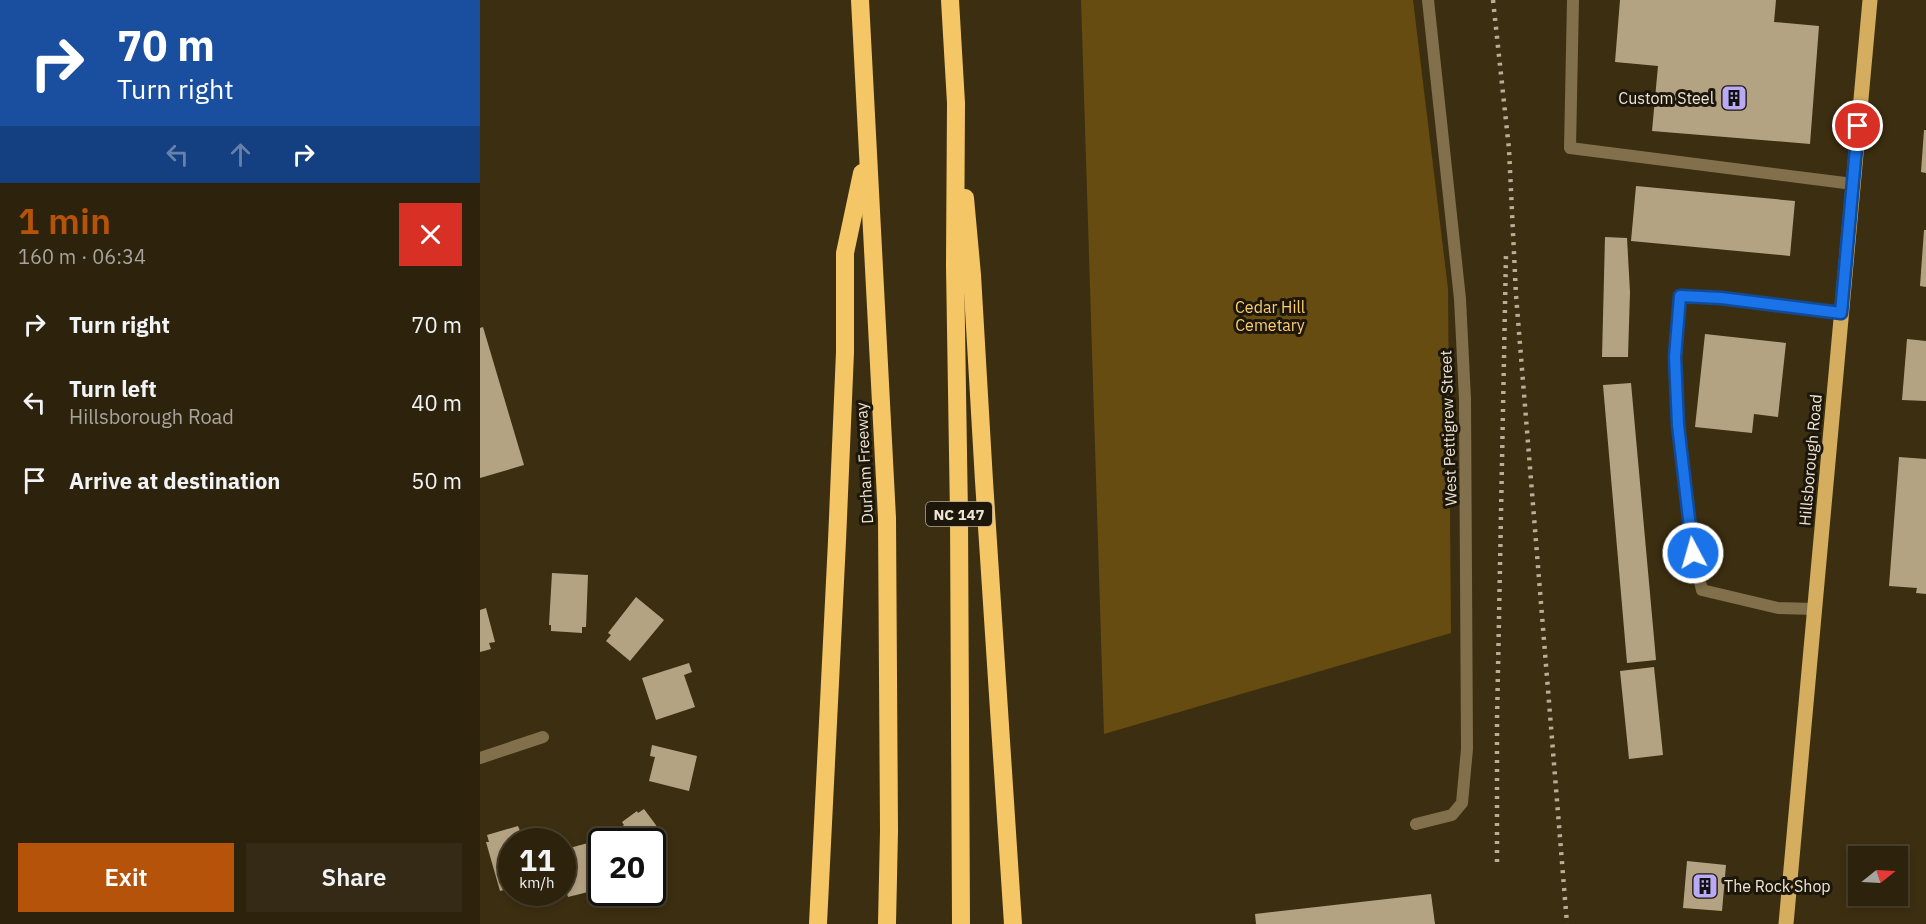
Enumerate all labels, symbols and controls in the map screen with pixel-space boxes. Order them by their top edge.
text: 70 m [117,18,215,73]
icon: right [18,24,96,102]
text: Turn right [117,71,234,106]
building icon: Custom Steel [1719,83,1749,113]
place label: Custom Steel [1618,88,1714,108]
pin [1832,100,1883,151]
icon: arrive [1841,109,1874,142]
icon: left [161,138,194,171]
icon: ahead [224,138,257,171]
icon: right [287,138,320,171]
text: 1 min [18,197,111,244]
button: close [399,203,462,266]
text: 160 m · 06:34 [18,243,146,270]
park label: Cedar Hill Cemetary [1235,297,1305,335]
icon: right [18,308,51,341]
text: Turn right [69,310,170,339]
text: 70 m [411,310,462,339]
street label: West Pettigrew Street [1435,350,1461,506]
text: Turn left [69,374,157,403]
icon: left [18,386,51,419]
text: 40 m [411,388,462,417]
street label: Hillsborough Road [1794,393,1826,527]
street label: Durham Freeway [851,402,877,524]
text: Hillsborough Road [69,403,234,430]
icon: arrive [18,464,51,497]
text: Arrive at destination [69,466,280,495]
text: 50 m [411,466,462,495]
road number: NC 147 [926,502,992,526]
position arrow [1661,521,1725,585]
speed limit sign: 20 [588,828,666,906]
text: 11 [519,840,555,879]
button: Exit [18,843,234,912]
button: Share [246,843,462,912]
north arrow [1848,846,1908,906]
map controls [1848,846,1908,906]
building icon: The Rock Shop [1690,871,1720,901]
text: km/h [519,873,555,892]
place label: The Rock Shop [1724,876,1831,896]

